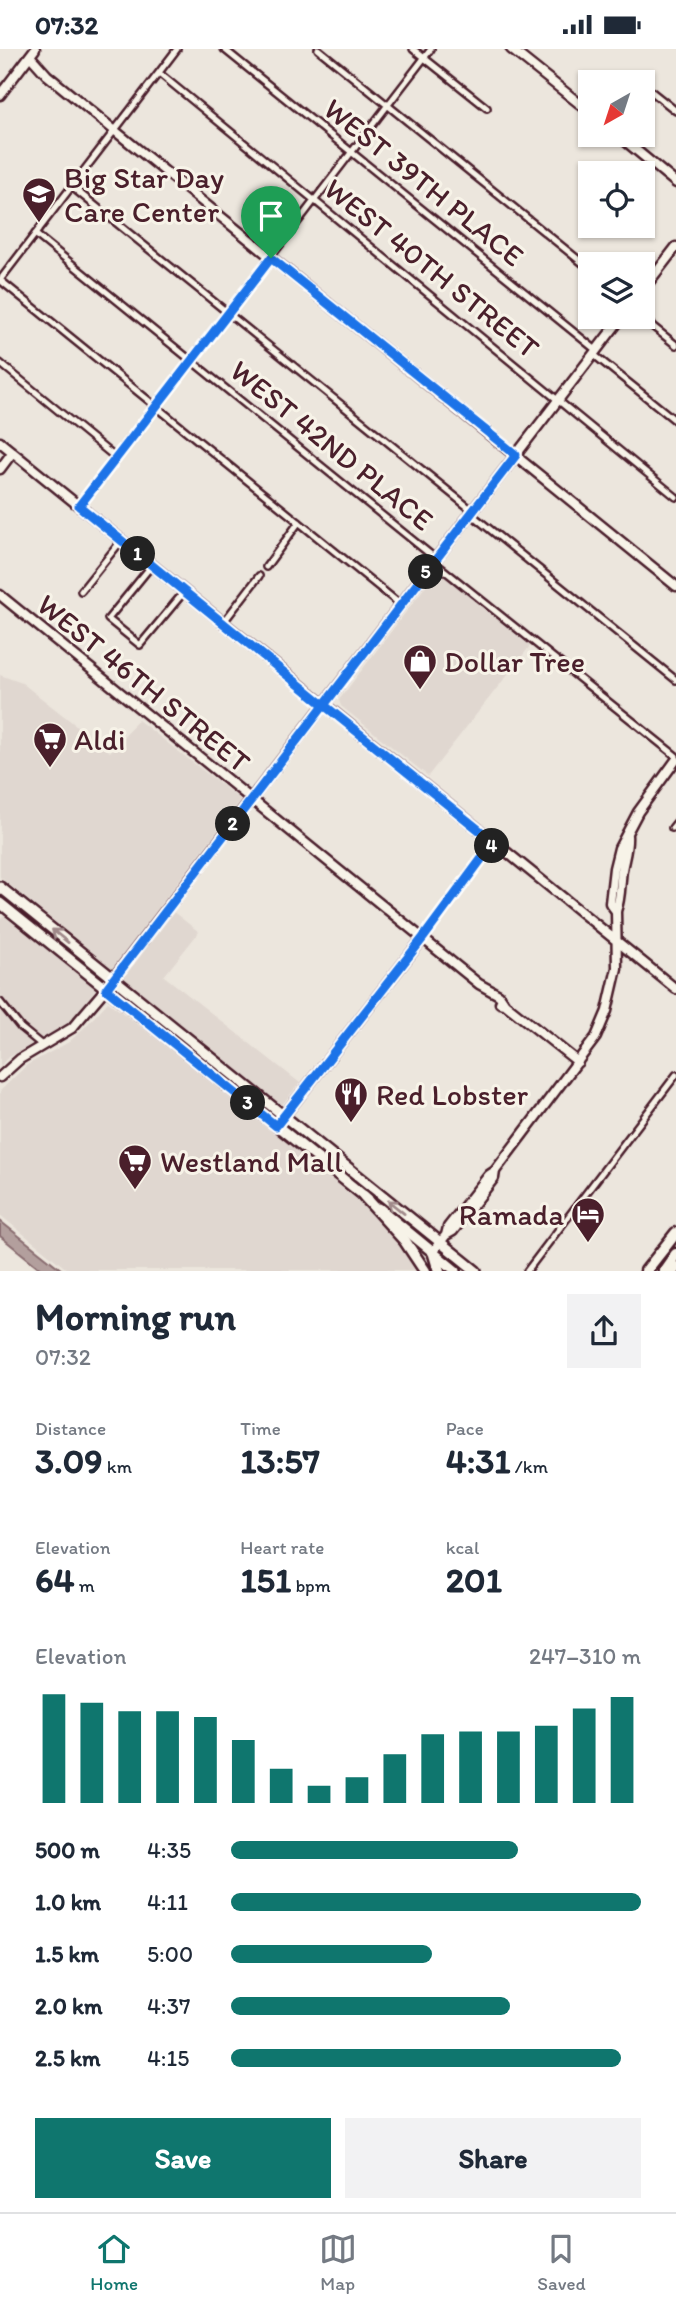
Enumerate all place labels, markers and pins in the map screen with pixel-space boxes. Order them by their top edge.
place label: Big Star Day Care Center [64,159,224,230]
school or university icon: Big Star Day Care Center [20,175,58,224]
pin [241,186,301,258]
pin: 1 [120,537,156,571]
pin: 5 [408,554,444,589]
shop icon: Dollar Tree [401,642,439,691]
place label: Dollar Tree [444,643,585,680]
supermarket icon: Aldi [31,720,69,769]
place label: Aldi [74,721,125,758]
pin: 2 [216,807,250,841]
pin: 4 [475,829,510,863]
restaurant icon: Red Lobster [332,1075,370,1124]
place label: Red Lobster [376,1076,529,1113]
pin: 3 [230,1085,266,1121]
supermarket icon: Westland Mall [116,1142,154,1191]
place label: Westland Mall [160,1143,343,1180]
hotel icon: Ramada [569,1195,607,1244]
place label: Ramada [459,1196,564,1233]

